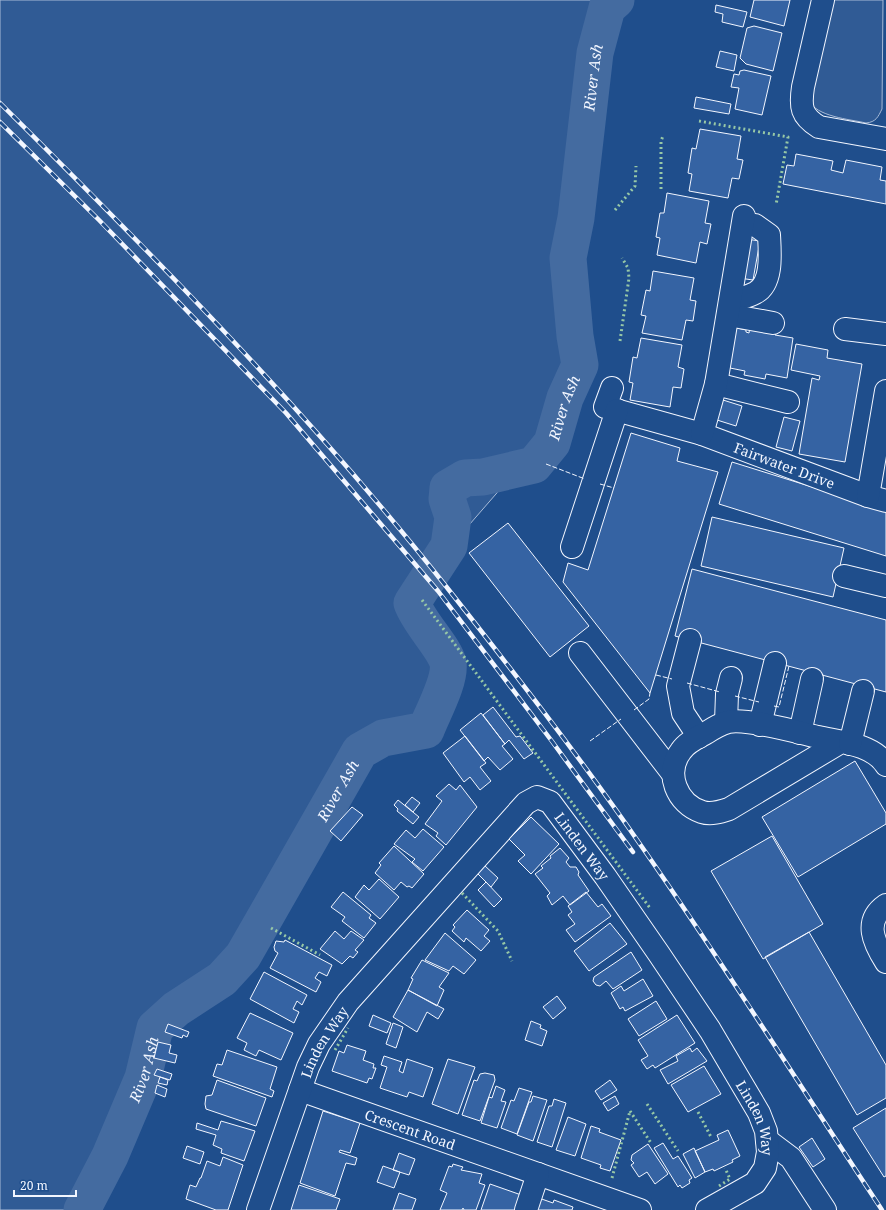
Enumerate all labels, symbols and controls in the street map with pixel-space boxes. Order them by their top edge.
water label: River Ash [578,41,607,113]
water label: River Ash [543,372,584,443]
street label: Fairwater Drive [731,437,838,492]
water label: River Ash [312,756,363,826]
street label: Linden Way [551,808,614,884]
street label: Linden Way [296,1002,352,1080]
water label: River Ash [124,1035,163,1106]
street label: Linden Way [732,1077,778,1156]
street label: Crescent Road [362,1104,459,1154]
scale bar [14,1172,76,1198]
text: 20 m [20,1177,48,1194]

